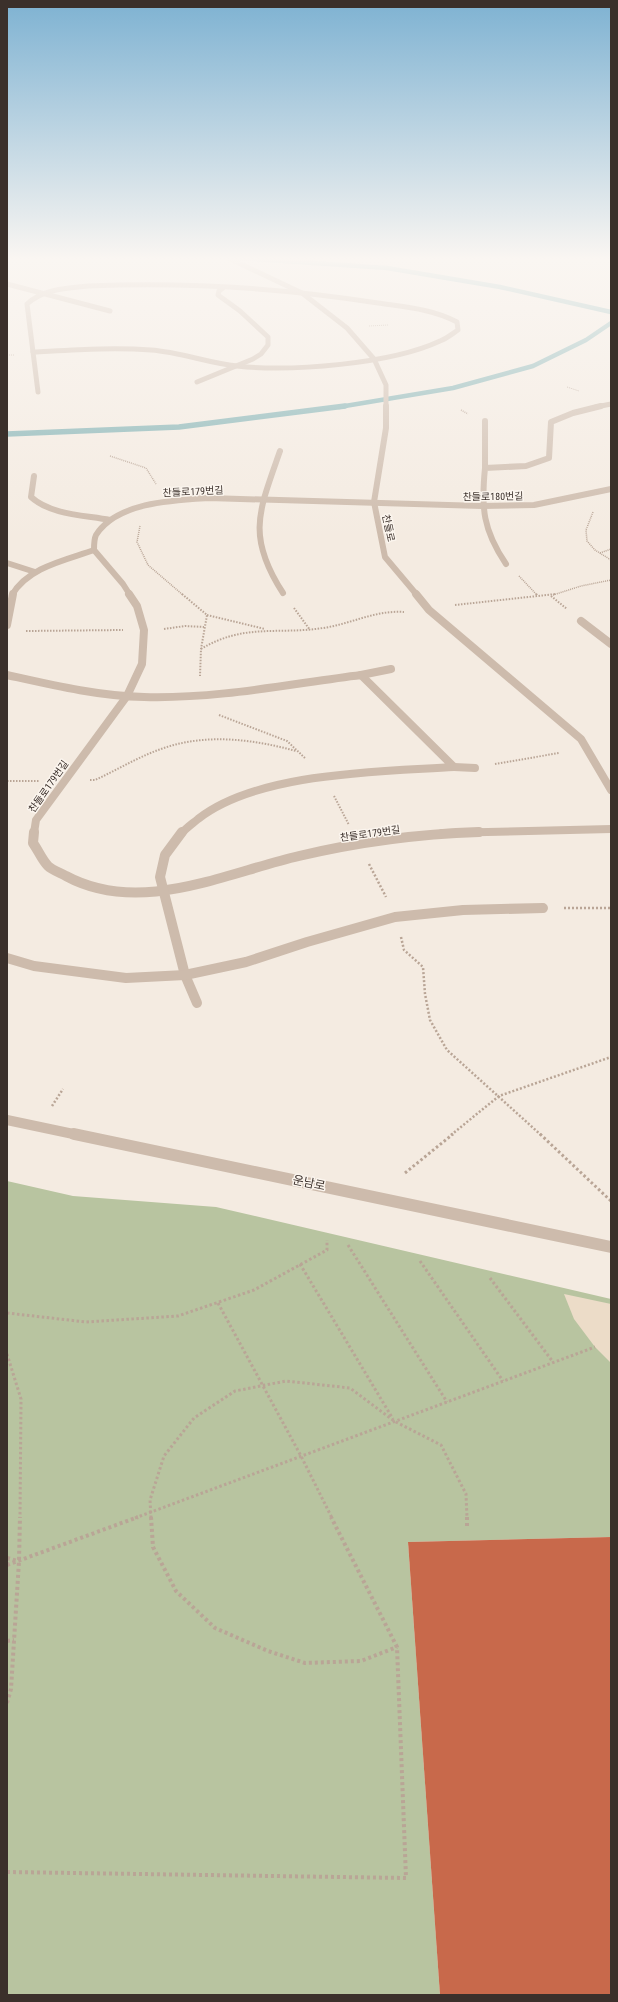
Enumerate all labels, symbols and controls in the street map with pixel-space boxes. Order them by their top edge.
street label: 찬들로179번길 [162,484,224,499]
street label: 찬들로180번길 [463,490,524,503]
street label: 찬들로 [380,513,397,543]
street label: 찬들로179번길 [26,758,70,814]
street label: 찬들로179번길 [339,824,401,843]
street label: 운남로 [291,1173,327,1193]

